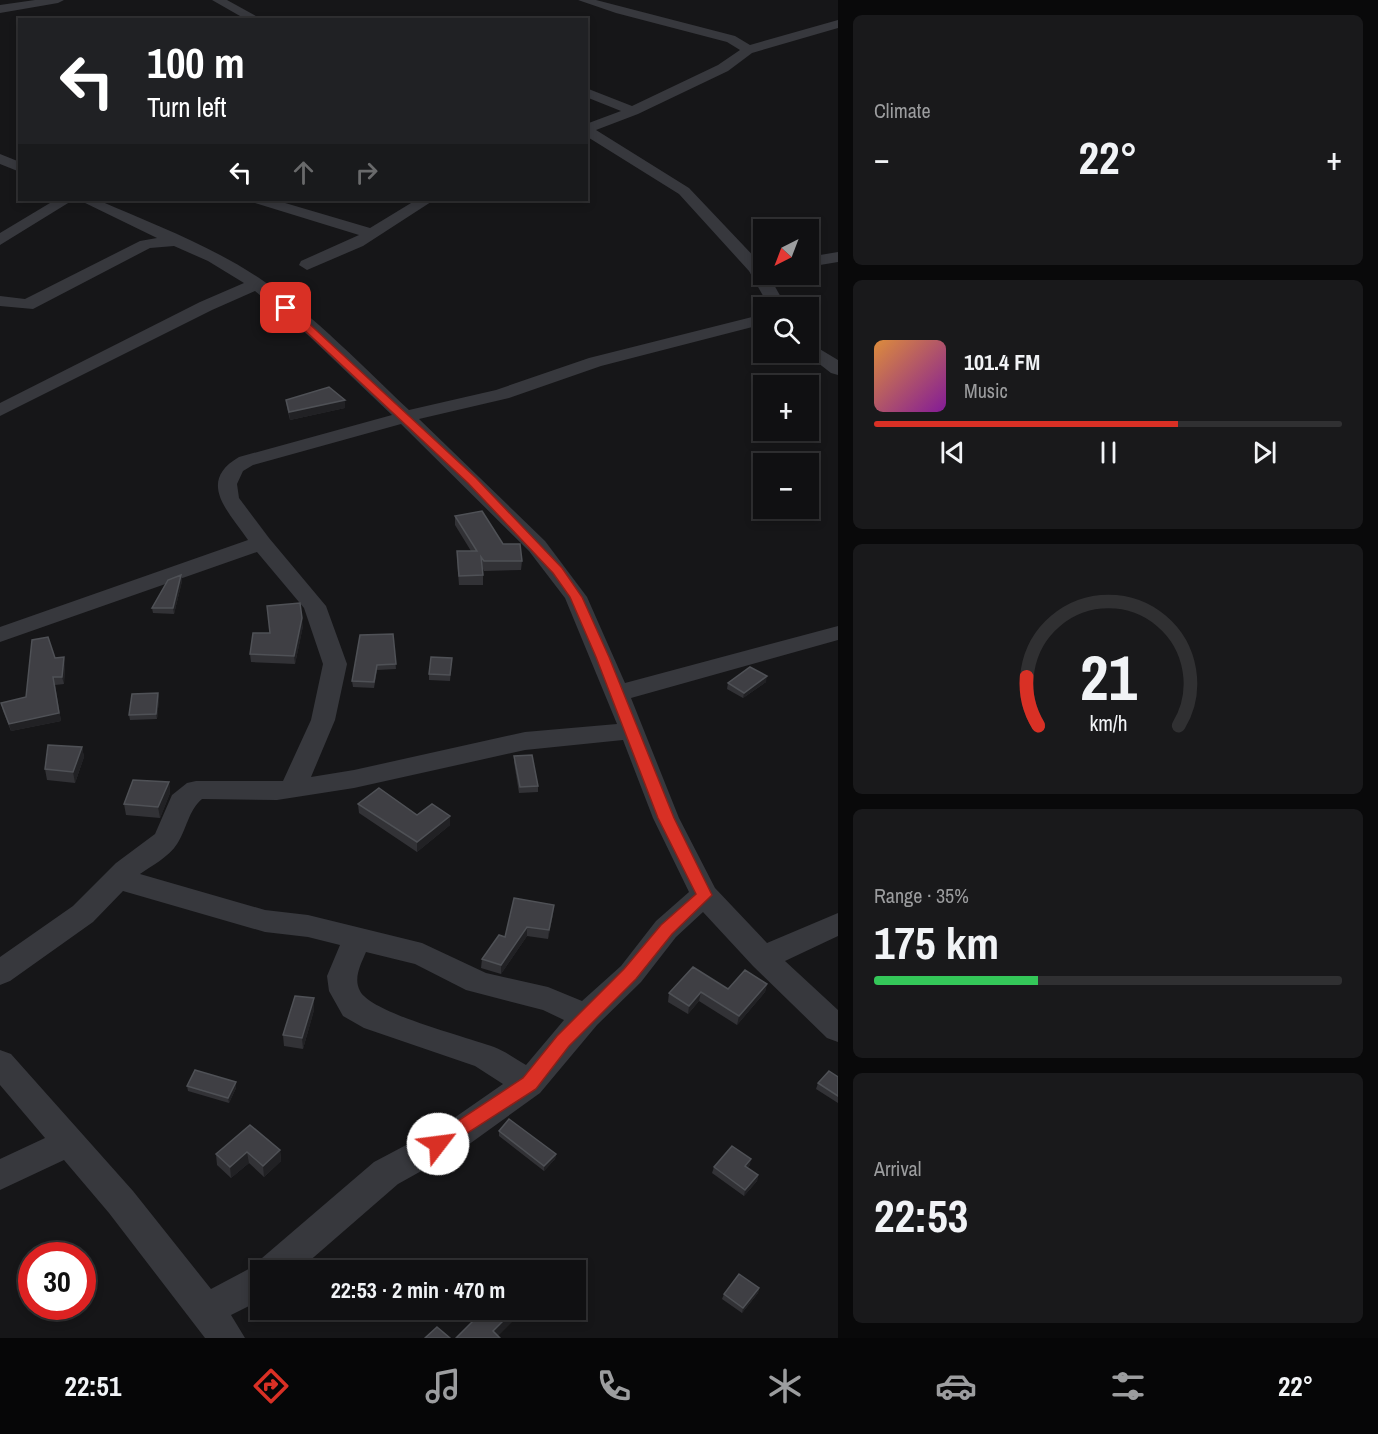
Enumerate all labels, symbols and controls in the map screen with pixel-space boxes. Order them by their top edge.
text: 100 m [147,35,245,91]
icon: left [48,42,126,120]
text: Turn left [147,89,226,125]
text: Climate [874,97,931,124]
text: 22° [1078,127,1138,188]
text: − [874,136,890,180]
text: + [1326,136,1342,180]
icon: left [224,156,257,189]
icon: ahead [287,156,320,189]
icon: right [350,156,383,189]
north arrow [753,219,819,285]
map controls [753,219,819,519]
pin [260,282,311,333]
icon: arrive [269,291,302,324]
button: search [753,297,819,363]
text: 101.4 FM [964,347,1040,377]
button: + [753,375,819,441]
text: Music [964,377,1008,404]
icon: previous [936,436,969,469]
icon: pause [1092,436,1125,469]
icon: next [1248,436,1281,469]
button: − [753,453,819,519]
text: 21 [1080,635,1137,719]
text: km/h [1089,709,1127,738]
text: Range · 35% [874,882,969,909]
text: 175 km [874,912,999,973]
position arrow [406,1112,470,1176]
text: Arrival [874,1155,921,1182]
text: 22:53 [874,1185,968,1246]
speed limit sign: 30 [18,1242,96,1320]
text: 22:53 · 2 min · 470 m [331,1275,505,1305]
icon: directions [250,1365,292,1407]
icon: music [422,1365,464,1407]
icon: phone [593,1365,635,1407]
icon: climate [764,1365,806,1407]
icon: car [935,1365,977,1407]
icon: filters [1107,1365,1149,1407]
text: 22:51 [65,1368,121,1404]
text: 22° [1278,1368,1313,1404]

